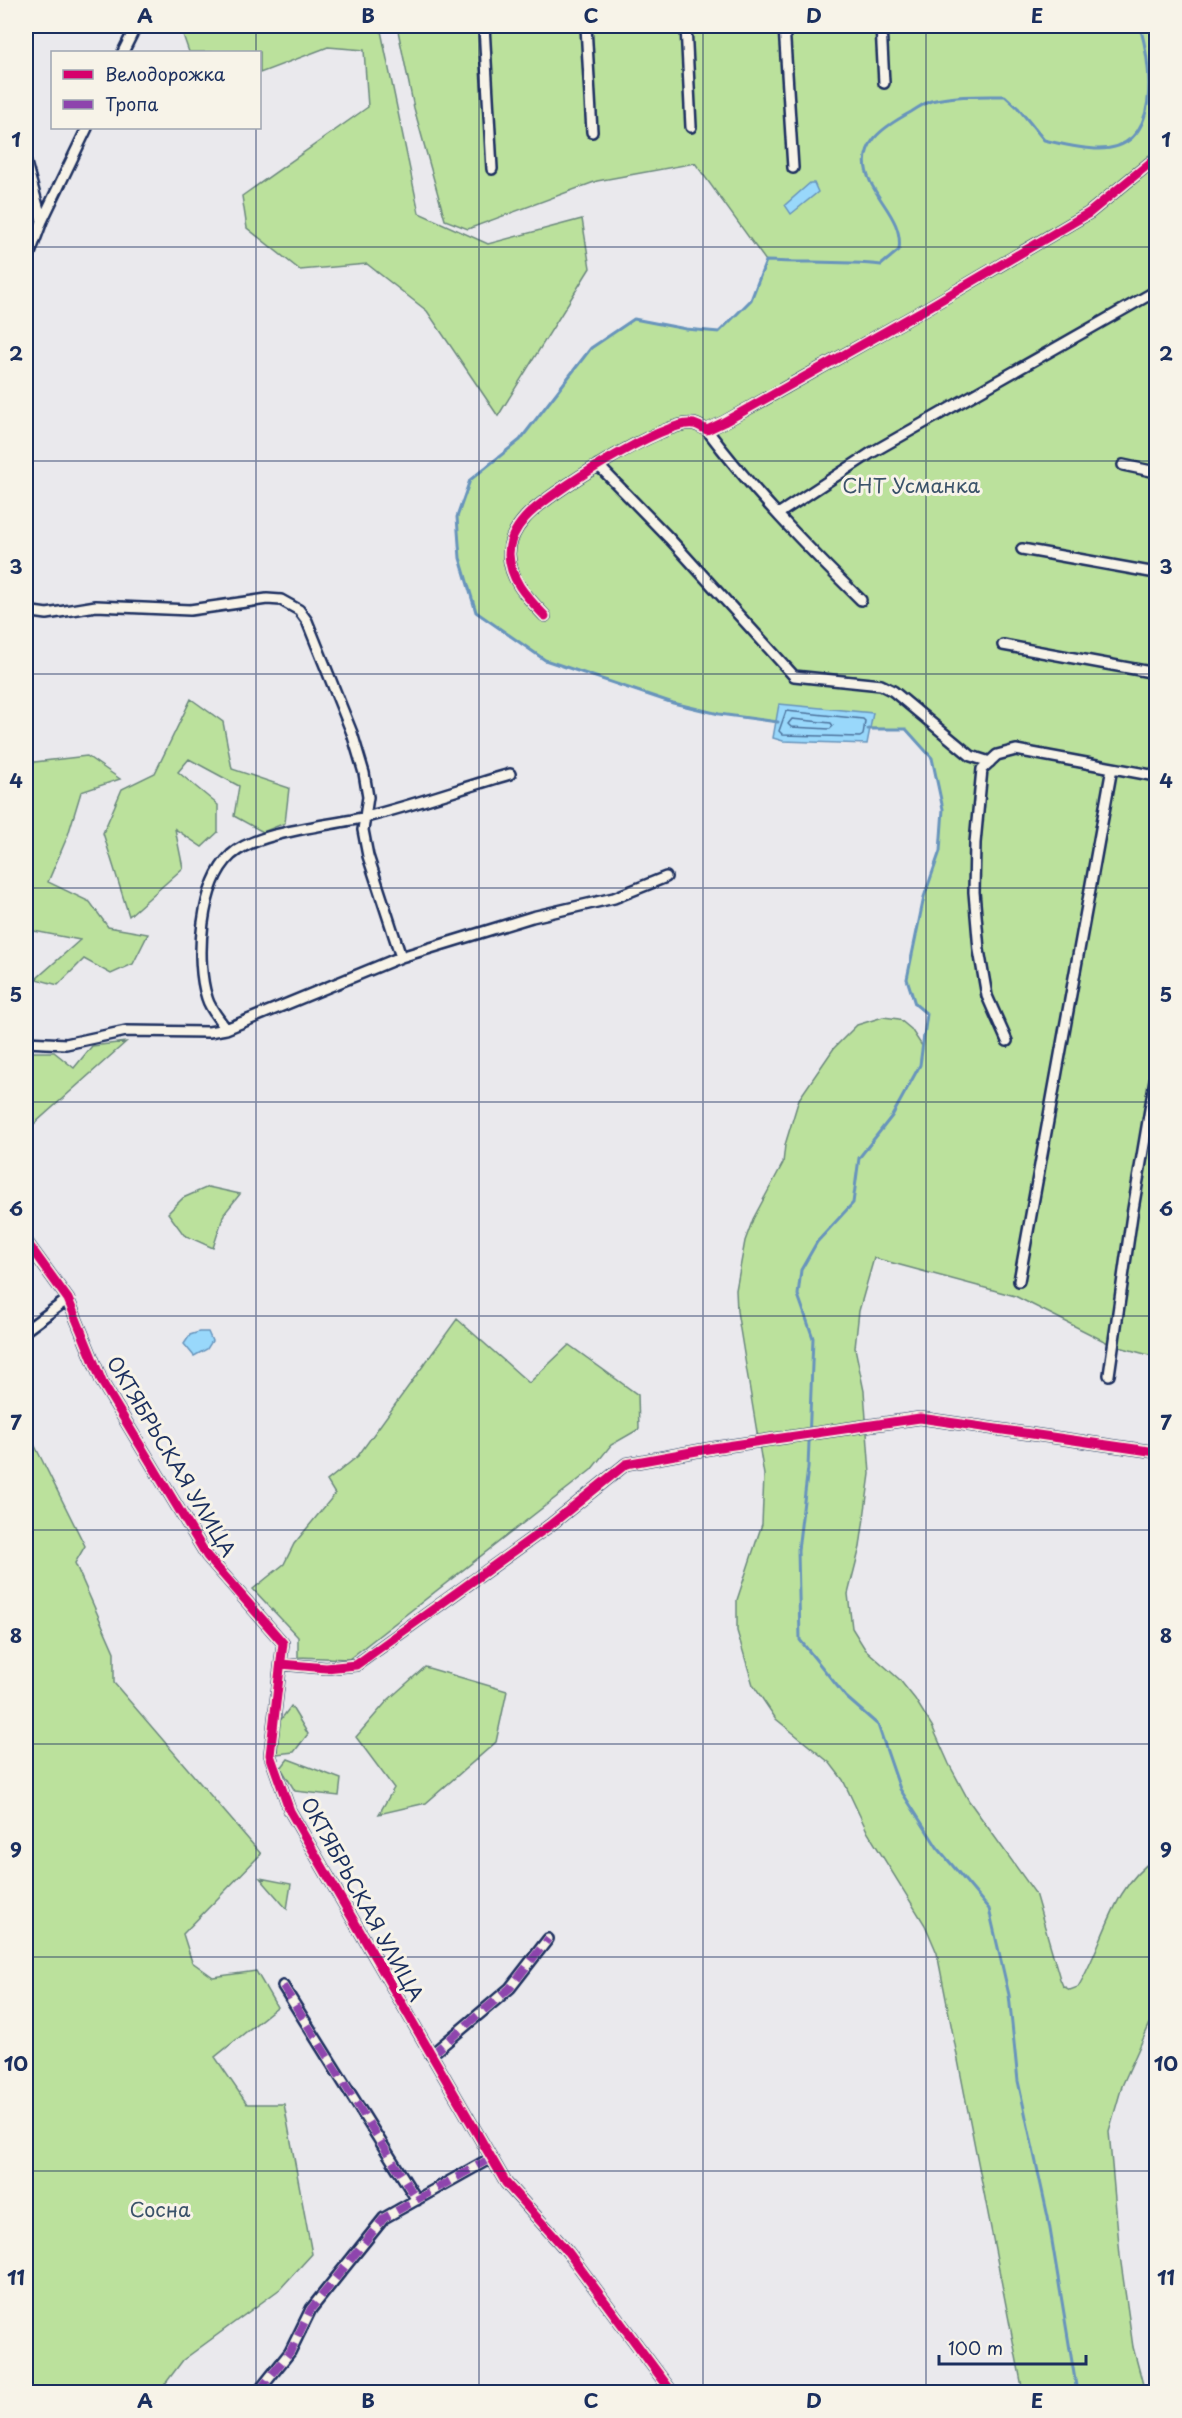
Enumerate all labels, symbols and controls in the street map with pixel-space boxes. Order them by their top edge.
text: A [137,0,153,30]
text: B [361,0,375,30]
text: C [583,0,599,30]
text: D [806,0,822,30]
text: E [1031,0,1043,30]
legend [51,51,261,129]
text: Велодорожка [105,60,226,87]
text: Тропа [105,90,158,117]
text: 1 [11,124,21,154]
text: 1 [1161,124,1171,154]
text: 2 [9,338,23,368]
text: 2 [1159,338,1173,368]
park label: СНТ Усманка [842,470,980,500]
text: 3 [9,551,23,581]
text: 3 [1159,551,1173,581]
text: 4 [9,765,23,795]
text: 4 [1159,765,1173,795]
text: 5 [10,979,22,1009]
text: 5 [1160,979,1172,1009]
text: 6 [9,1193,23,1223]
text: 6 [1159,1193,1173,1223]
street label: ОКТЯБРЬСКАЯ УЛИЦА [100,1350,244,1562]
text: 7 [10,1407,22,1437]
text: 7 [1160,1407,1172,1437]
text: 8 [10,1620,22,1650]
text: 8 [1160,1620,1172,1650]
street label: ОКТЯБРЬСКАЯ УЛИЦА [294,1791,432,2007]
text: 9 [10,1834,22,1864]
text: 9 [1160,1834,1172,1864]
text: 10 [4,2048,28,2078]
text: 10 [1154,2048,1178,2078]
park label: Сосна [130,2194,191,2224]
text: 11 [7,2262,25,2292]
text: 11 [1157,2262,1175,2292]
scale bar [939,2328,1086,2366]
text: 100 m [948,2334,1003,2361]
text: A [137,2385,153,2415]
text: B [361,2385,375,2415]
text: C [583,2385,599,2415]
text: D [806,2385,822,2415]
text: E [1031,2385,1043,2415]

